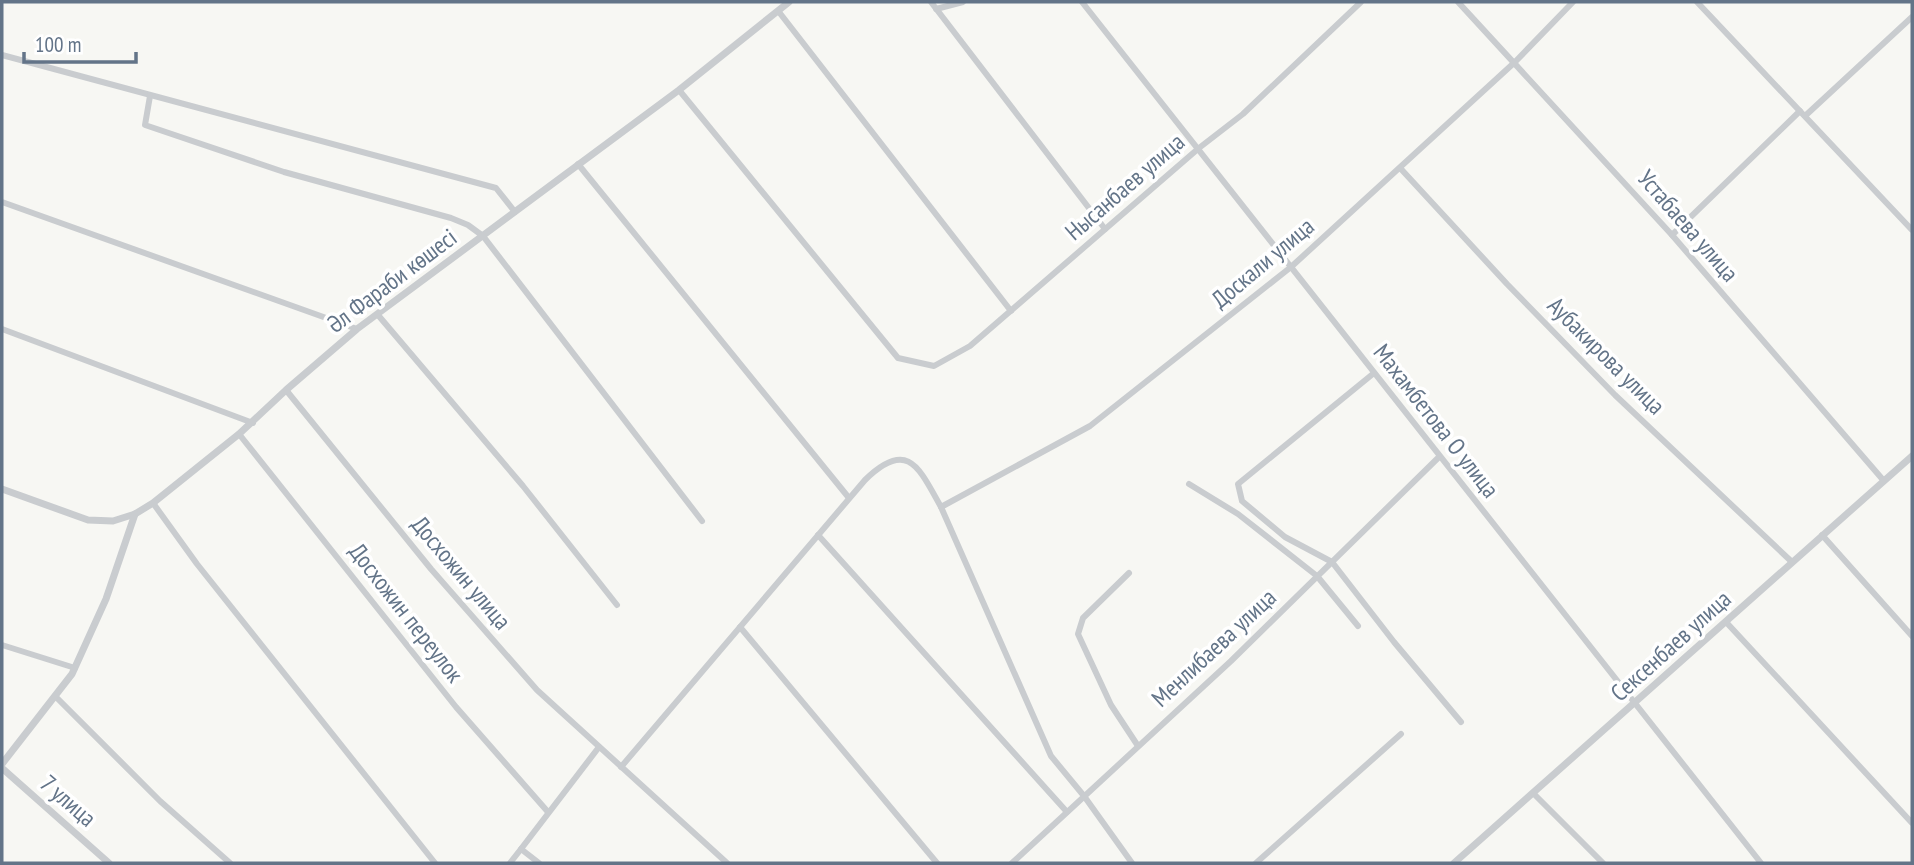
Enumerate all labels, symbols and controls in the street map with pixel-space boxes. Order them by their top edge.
scale bar [24,21,136,65]
text: 100 m [35,31,81,58]
street label: Нысанбаев улица [1059,126,1191,247]
street label: Устабаева улица [1631,163,1745,288]
street label: Доскали улица [1205,211,1320,315]
street label: Әл Фараби көшесі [321,222,463,340]
street label: Аубакирова улица [1541,290,1672,421]
street label: Махамбетова О улица [1367,338,1506,504]
street label: Досхожин улица [405,509,518,636]
street label: Досхожин переулок [342,537,471,689]
street label: Менлибаева улица [1145,582,1282,713]
street label: Сексенбаев улица [1604,583,1737,708]
street label: 7 улица [34,768,103,833]

